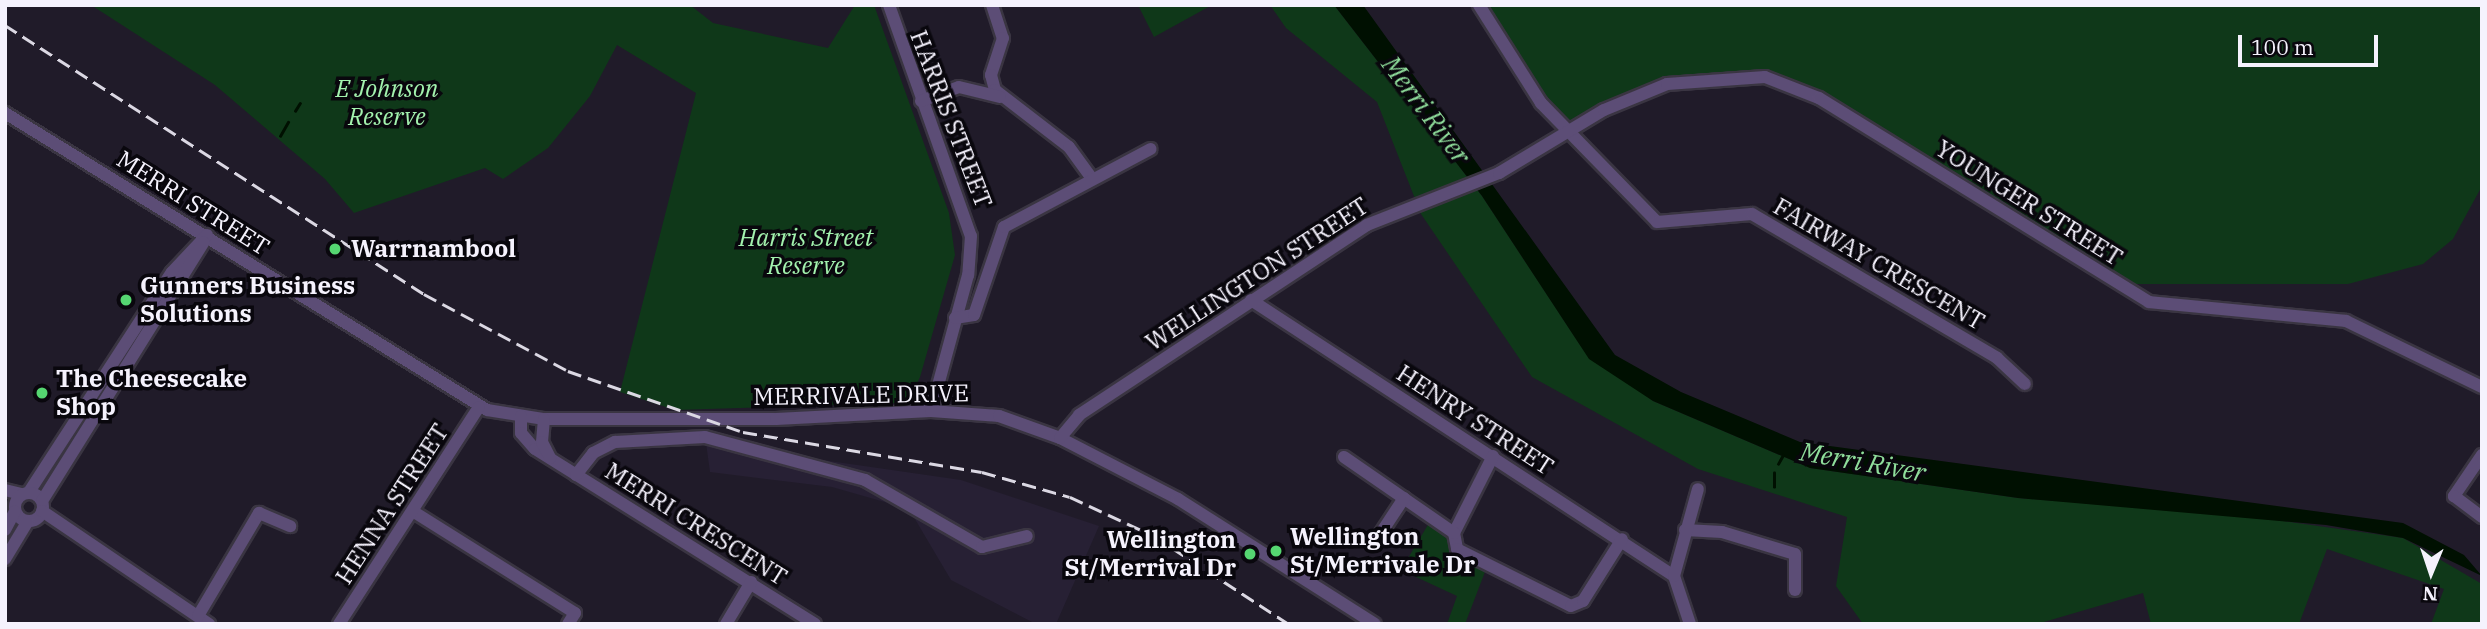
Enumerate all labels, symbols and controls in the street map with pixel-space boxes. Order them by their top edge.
scale bar [2242,21,2382,65]
street label: HARRIS STREET [904,26,998,212]
text: 100 m [2251,33,2314,61]
water label: Merri River [1375,50,1477,170]
park label: E Johnson Reserve [336,75,438,131]
street label: YOUNGER STREET [1930,134,2128,272]
street label: MERRI STREET [111,145,275,261]
street label: WELLINGTON STREET [1140,191,1374,357]
street label: FAIRWAY CRESCENT [1768,192,1990,336]
park label: Harris Street Reserve [739,224,873,280]
place label: Warrnambool [351,235,516,263]
marker: Warrnambool [325,239,345,259]
place label: Gunners Business Solutions [140,272,355,328]
marker: Gunners Business Solutions [118,292,134,308]
street label: HENRY STREET [1391,359,1559,481]
place label: The Cheesecake Shop [56,365,247,421]
street label: MERRIVALE DRIVE [753,379,969,411]
marker: The Cheesecake Shop [34,385,50,401]
street label: HENNA STREET [329,418,455,590]
water label: Merri River [1798,436,1928,488]
street label: MERRI CRESCENT [600,456,792,592]
place label: Wellington St/Merrivale Dr [1290,523,1475,579]
place label: Wellington St/Merrival Dr [1064,526,1236,582]
north arrow [2396,538,2466,608]
marker: Wellington St/Merrivale Dr [1268,543,1284,559]
marker: Wellington St/Merrival Dr [1242,546,1258,562]
text: N [2422,582,2438,606]

